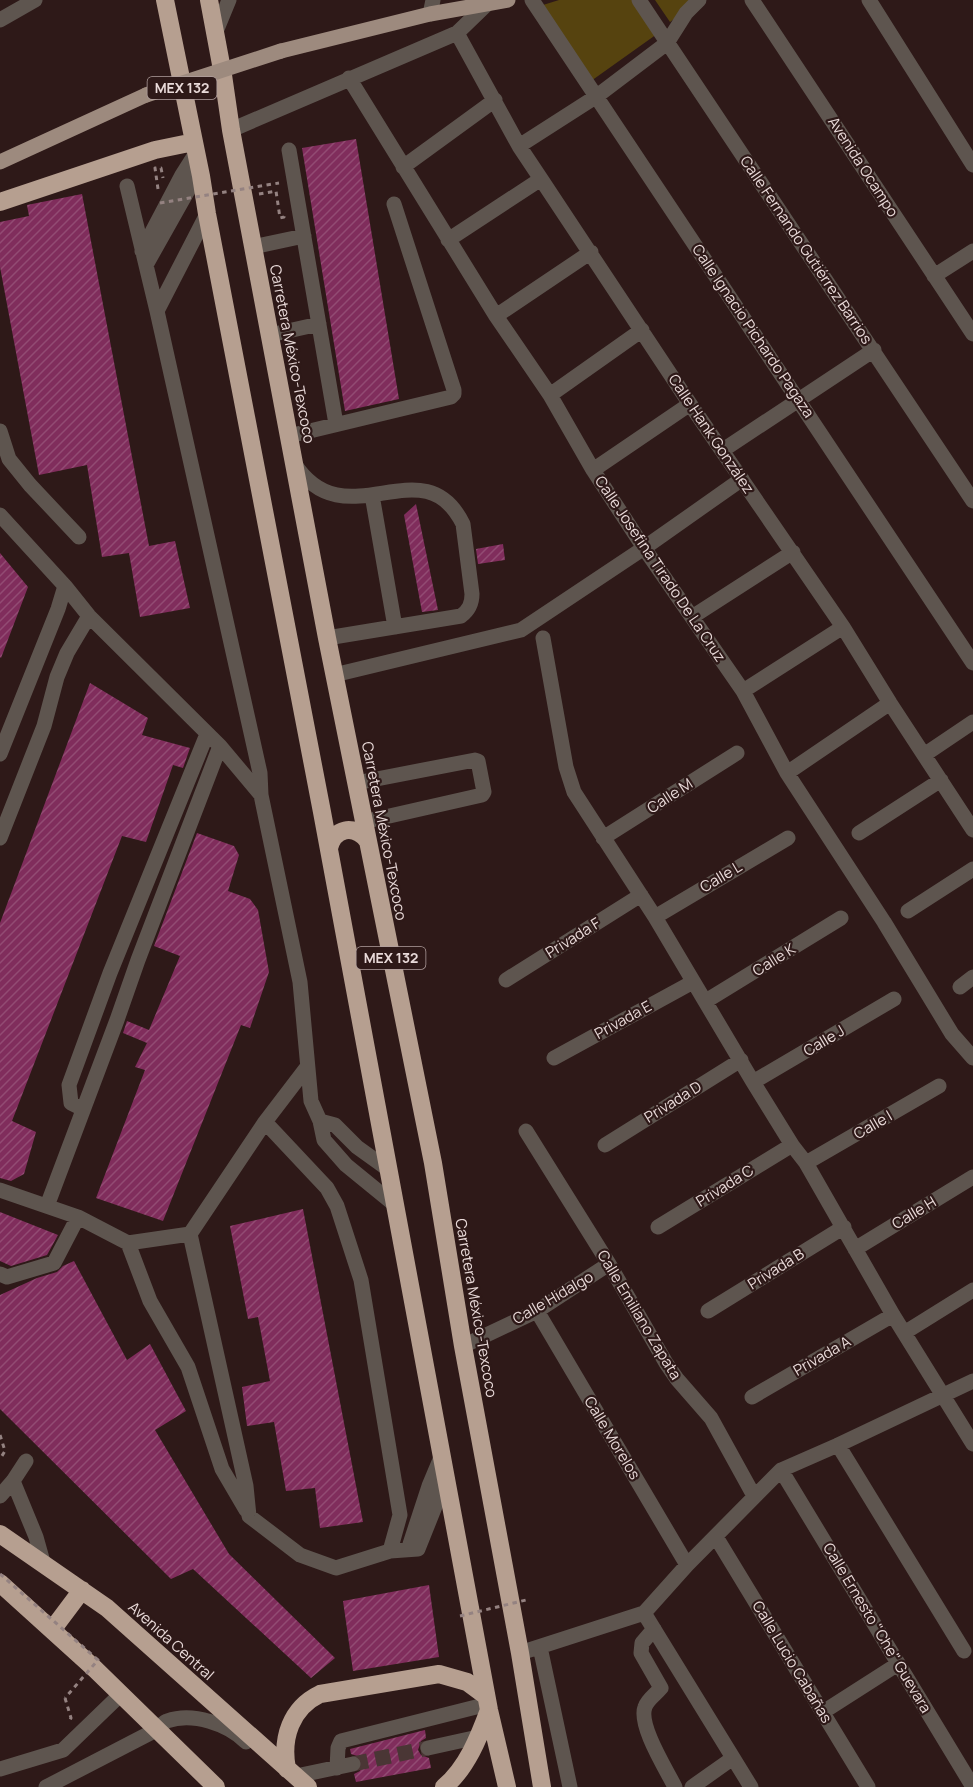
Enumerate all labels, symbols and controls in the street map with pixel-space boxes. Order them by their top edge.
road number: MEX 132 [148,77,216,99]
street label: Avenida Ocampo [823,113,904,221]
street label: Calle Fernando Gutiérrez Barrios [735,151,877,348]
street label: Calle Ignacio Pichardo Pagaza [687,240,819,422]
street label: Carretera México-Texcoco [265,263,320,445]
street label: Calle Hank González [664,370,759,498]
street label: Calle Josefina Tirado De La Cruz [590,472,731,666]
street label: Carretera México-Texcoco [357,740,412,922]
street label: Calle M [643,773,697,818]
street label: Calle L [696,856,746,897]
street label: Privada F [541,912,605,963]
street label: Calle K [748,938,799,981]
road number: MEX 132 [356,947,426,969]
street label: Privada E [590,995,655,1044]
street label: Calle J [799,1020,848,1061]
street label: Privada D [640,1076,705,1127]
street label: Calle I [850,1105,896,1144]
street label: Privada C [692,1159,758,1212]
street label: Calle H [888,1191,940,1234]
street label: Carretera México-Texcoco [450,1217,503,1399]
street label: Privada B [744,1243,808,1294]
street label: Calle Emiliano Zapata [592,1246,686,1383]
street label: Calle Hidalgo [508,1266,597,1329]
street label: Privada A [789,1330,855,1380]
street label: Calle Morelos [579,1392,646,1483]
street label: Calle Ernesto "Che" Guevara [818,1539,937,1717]
street label: Avenida Central [124,1597,219,1685]
street label: Calle Lucio Cabañas [748,1597,837,1727]

